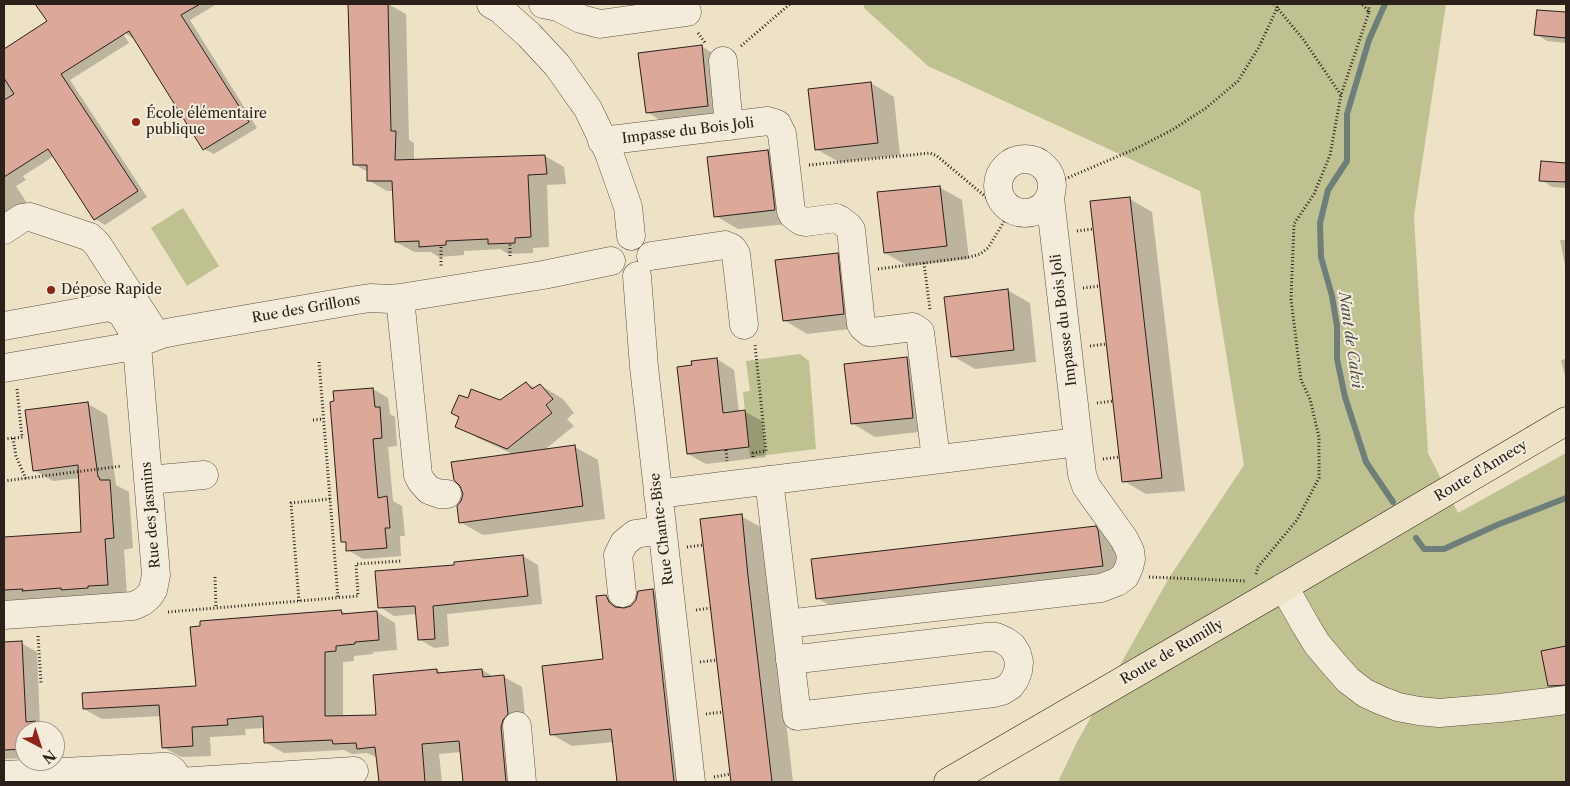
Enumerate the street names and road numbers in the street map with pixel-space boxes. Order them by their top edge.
street label: Impasse du Bois Joli [621,115,755,147]
street label: Impasse du Bois Joli [1048,253,1080,387]
street label: Rue des Grillons [250,291,362,327]
street label: Route d'Annecy [1432,437,1530,505]
street label: Rue des Jasmins [138,461,164,569]
street label: Rue Chante-Bise [647,472,677,586]
street label: Route de Rumilly [1118,616,1226,688]

